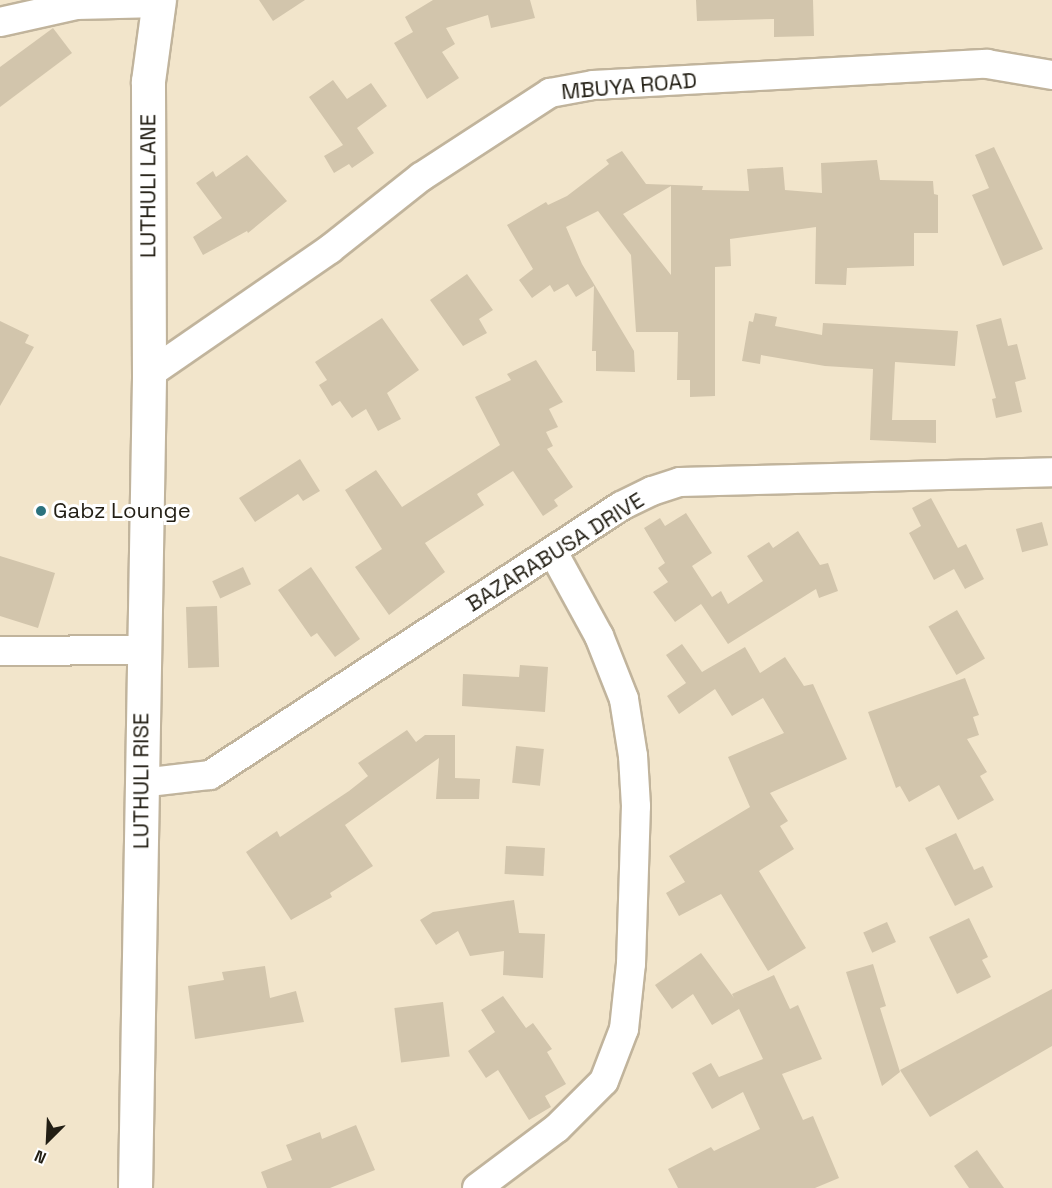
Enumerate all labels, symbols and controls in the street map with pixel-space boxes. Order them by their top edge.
street label: MBUYA ROAD [560,67,698,105]
street label: LUTHULI LANE [135,114,161,258]
street label: BAZARABUSA DRIVE [461,487,649,617]
place label: Gabz Lounge [53,498,191,524]
marker: Gabz Lounge [34,504,48,518]
street label: LUTHULI RISE [128,713,154,849]
north arrow [18,1110,78,1170]
text: N [31,1145,50,1169]

